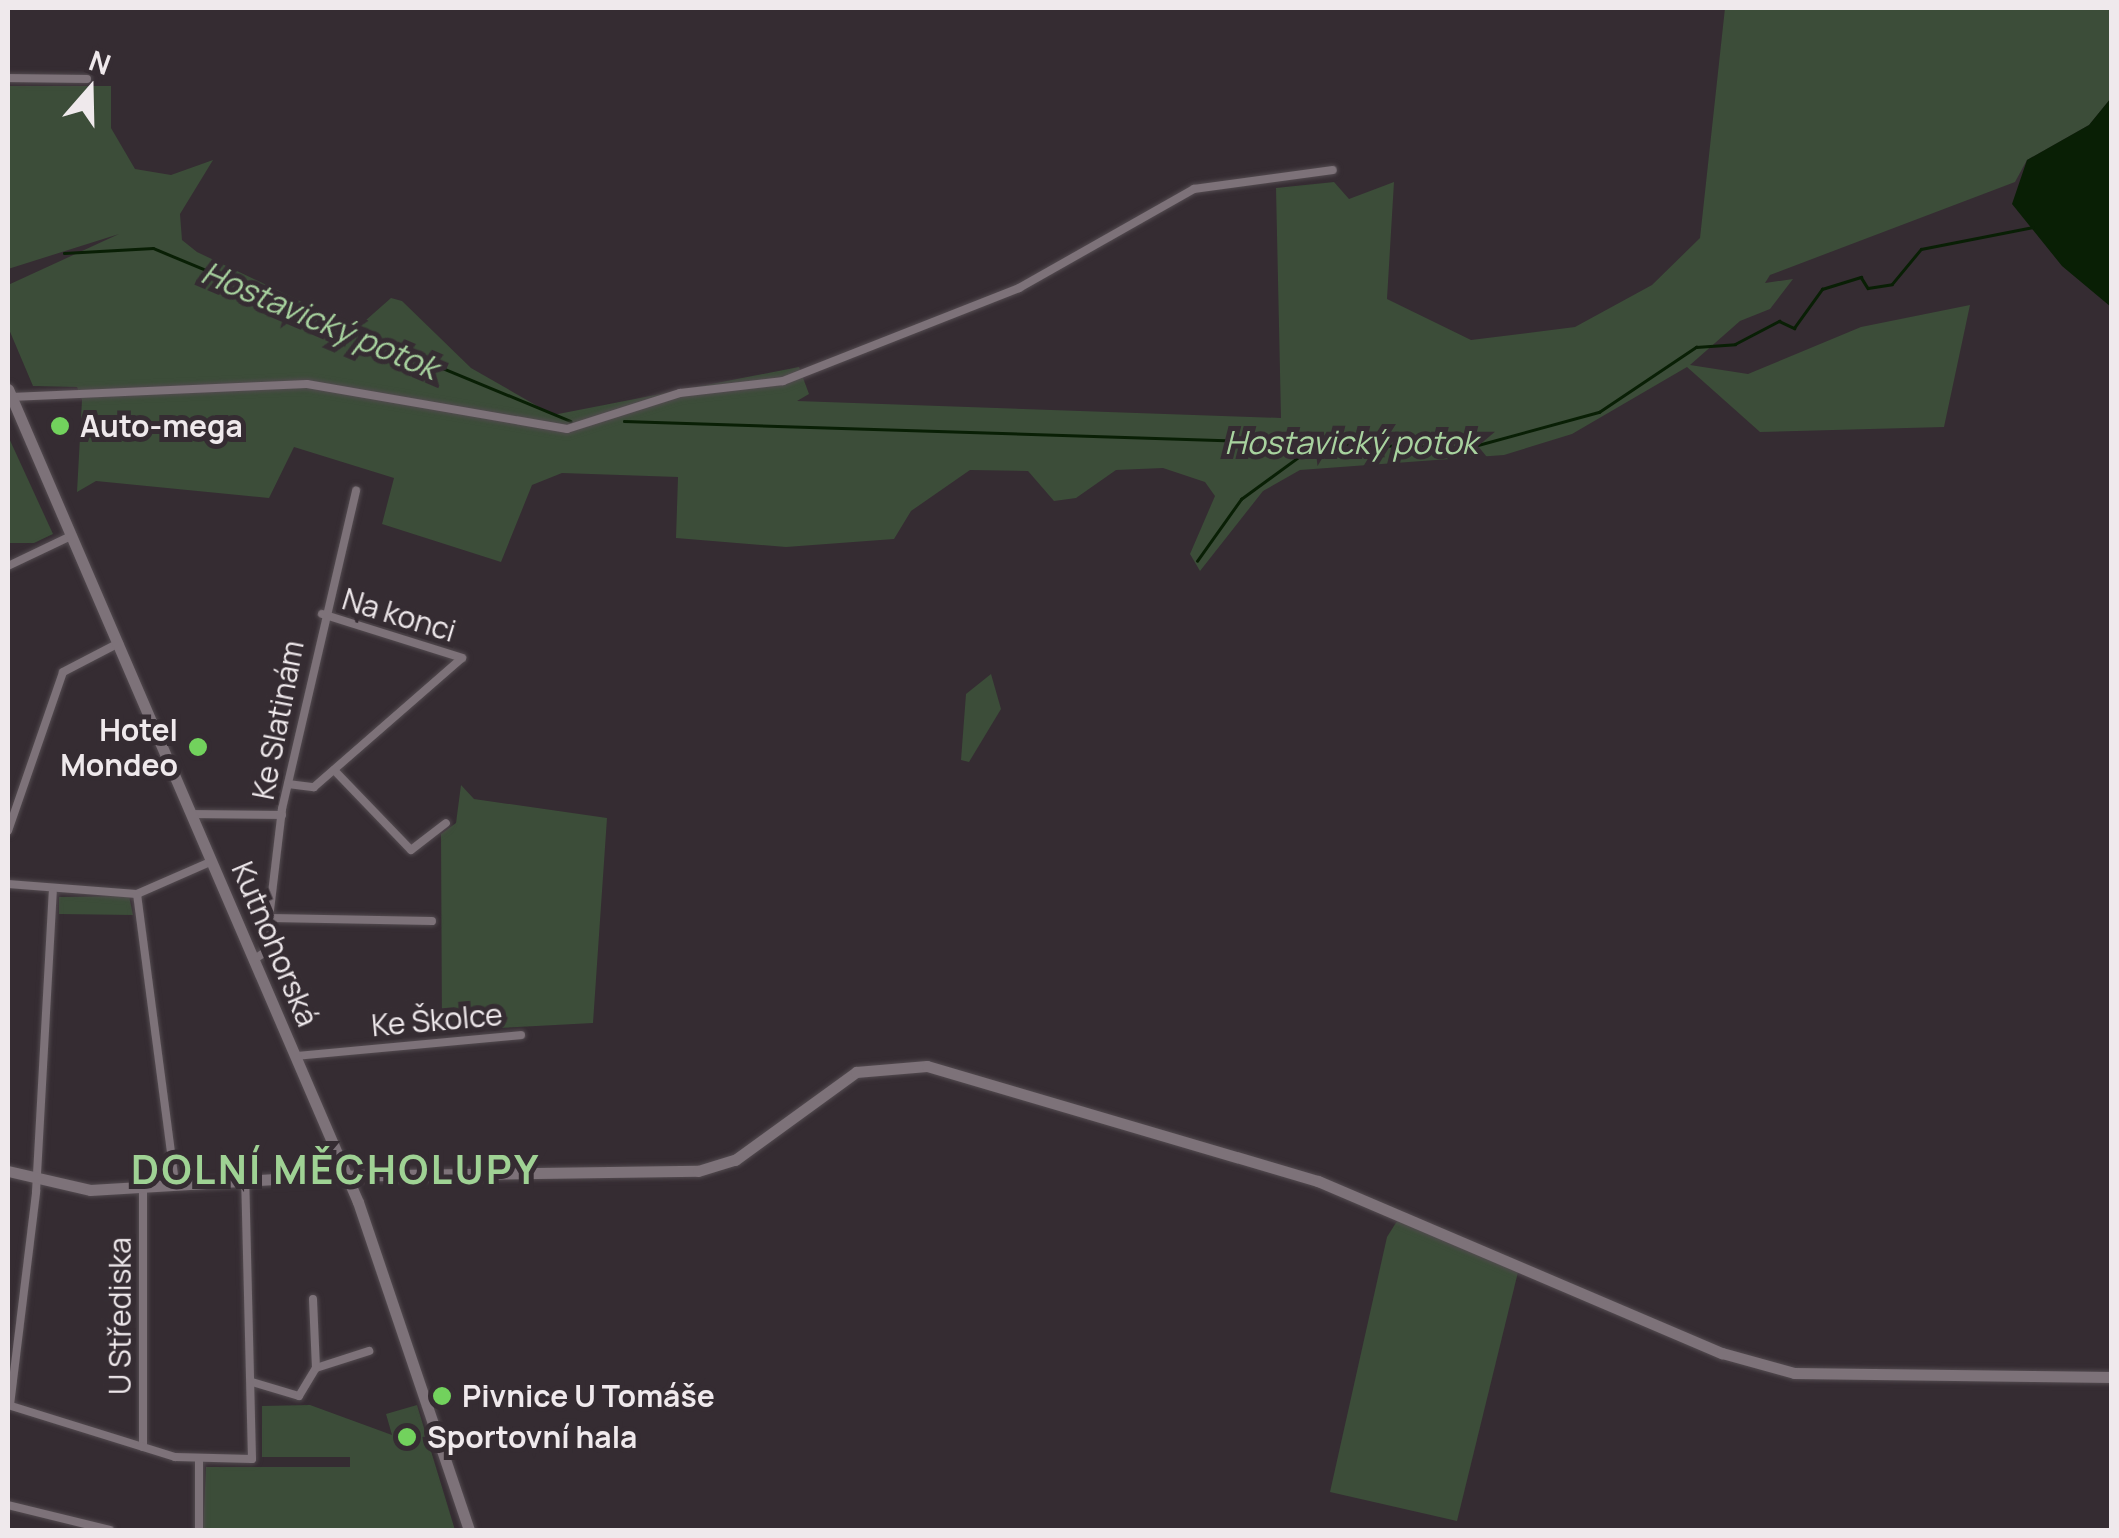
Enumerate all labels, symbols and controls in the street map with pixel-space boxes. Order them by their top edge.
north arrow [40,40,140,140]
text: N [84,41,116,83]
water label: Hostavický potok [196,253,444,387]
place label: Auto-mega [80,408,243,444]
marker: Auto-mega [49,415,71,437]
water label: Hostavický potok [1225,423,1477,461]
street label: Na konci [338,581,460,649]
street label: Ke Slatinám [245,637,311,803]
place label: Hotel Mondeo [60,712,178,782]
marker: Hotel Mondeo [187,736,209,758]
street label: Kutnohorská [224,856,326,1032]
street label: Ke Školce [370,996,504,1044]
district label: DOLNÍ MĚCHOLUPY [131,1145,541,1193]
street label: U Střediska [102,1237,138,1395]
place label: Pivnice U Tomáše [462,1378,715,1414]
marker: Pivnice U Tomáše [431,1385,453,1407]
place label: Sportovní hala [427,1419,637,1455]
marker: Sportovní hala [396,1426,418,1448]

